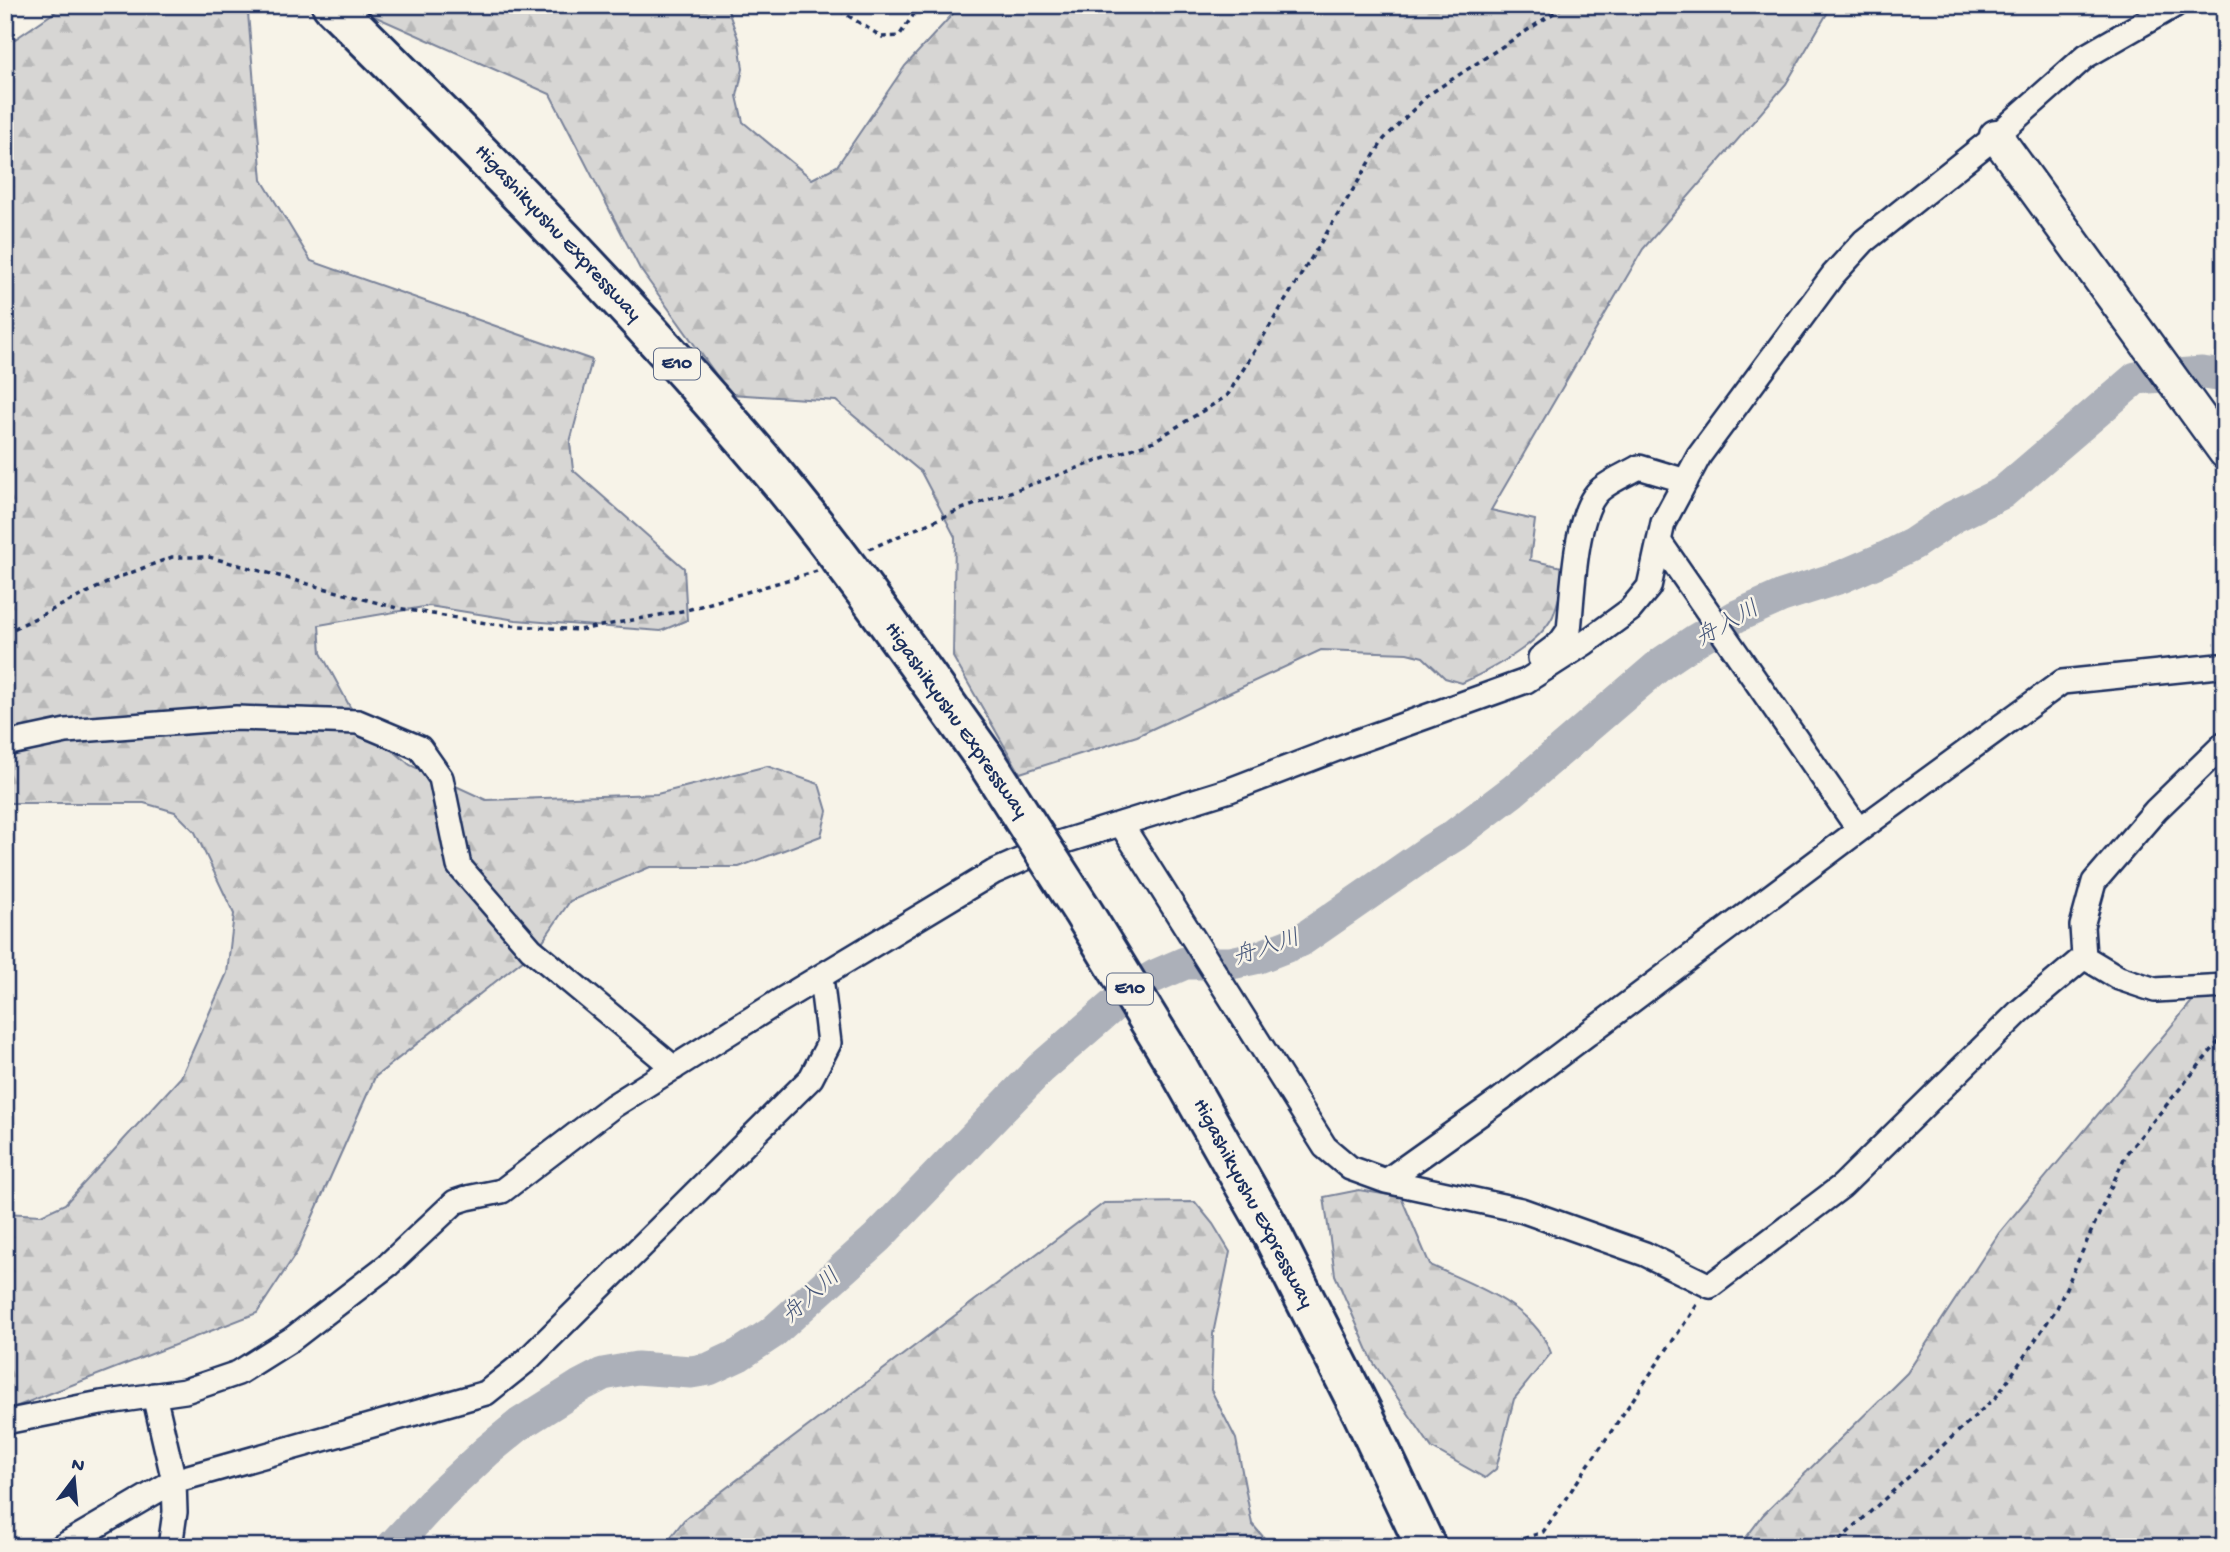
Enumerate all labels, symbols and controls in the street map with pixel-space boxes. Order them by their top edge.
street label: Higashikyushu Expressway [468,140,646,328]
road number: E10 [654,348,700,380]
water label: 舟入川 [1691,596,1765,654]
street label: Higashikyushu Expressway [878,618,1032,824]
water label: 舟入川 [1230,925,1304,973]
road number: E10 [1107,973,1153,1004]
street label: Higashikyushu Expressway [1186,1095,1318,1313]
water label: 舟入川 [777,1263,847,1330]
north arrow [38,1444,108,1514]
text: N [69,1453,87,1479]

